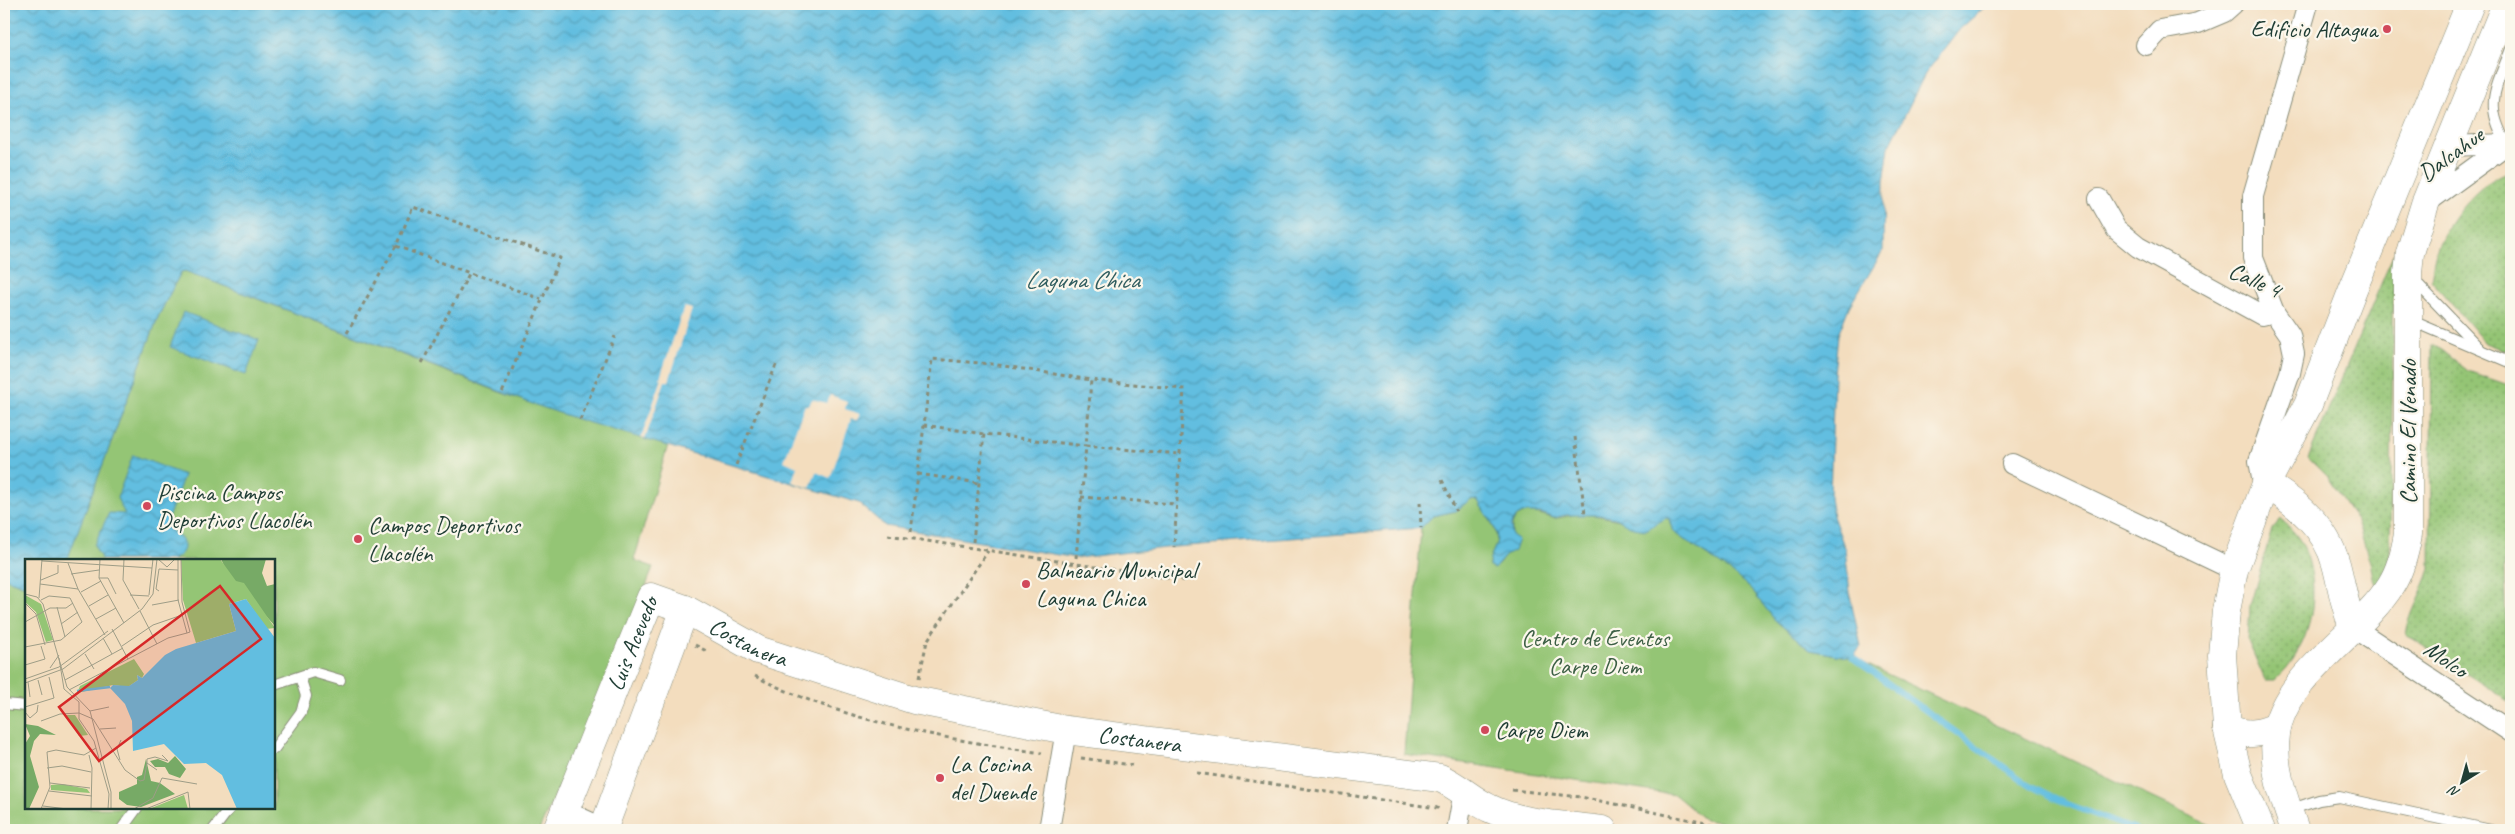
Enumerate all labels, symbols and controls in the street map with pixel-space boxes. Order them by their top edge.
place label: Edificio Altagua [2250,14,2379,44]
marker: Edificio Altagua [2381,23,2393,35]
street label: Dalcahue [2412,119,2492,188]
street label: Calle 4 [2224,255,2288,306]
water label: Laguna Chica [1025,264,1141,296]
street label: Camino El Venado [2393,358,2423,504]
place label: Piscina Campos Deportivos Llacolén [157,477,313,535]
marker: Piscina Campos Deportivos Llacolén [141,500,153,512]
place label: Campos Deportivos Llacolén [368,510,521,568]
marker: Campos Deportivos Llacolén [352,533,364,545]
place label: Balneario Municipal Laguna Chica [1036,555,1200,613]
inset map [25,559,275,809]
marker: Balneario Municipal Laguna Chica [1020,578,1032,590]
street label: Luis Acevedo [600,590,666,695]
street label: Costanera [704,611,792,674]
park label: Centro de Eventos Carpe Diem [1521,623,1671,681]
street label: Molco [2418,634,2476,686]
place label: Carpe Diem [1495,715,1588,745]
street label: Costanera [1096,719,1184,760]
marker: Carpe Diem [1479,724,1491,736]
place label: La Cocina del Duende [950,749,1038,807]
north arrow [2438,756,2488,806]
marker: La Cocina del Duende [934,772,946,784]
text: N [2444,781,2463,801]

